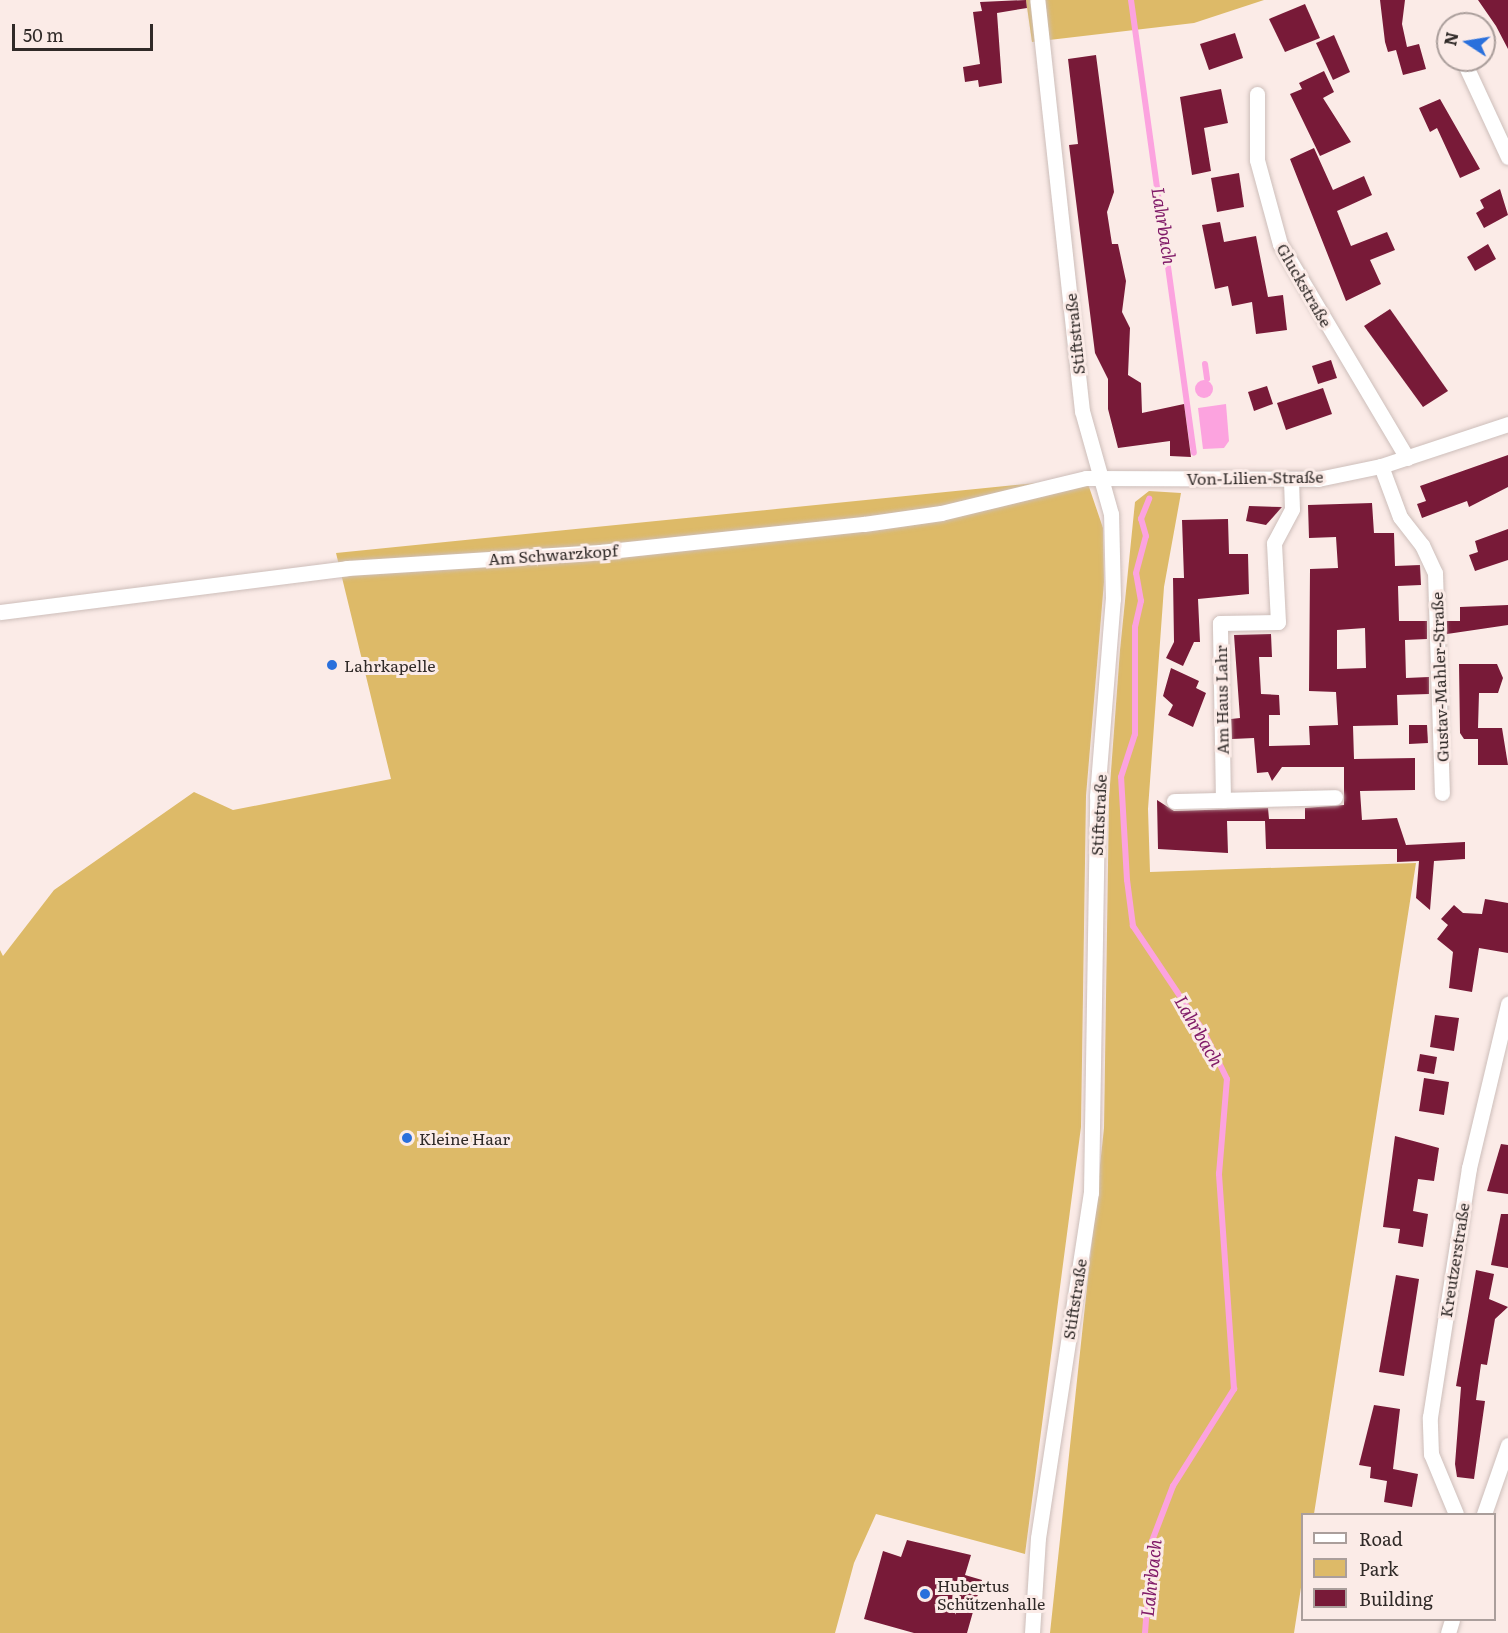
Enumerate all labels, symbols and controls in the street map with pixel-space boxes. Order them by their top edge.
scale bar [15,12,156,50]
north arrow [1436,12,1496,72]
text: 50 m [23,21,64,48]
text: N [1437,30,1463,48]
water label: Lahrbach [1147,186,1181,266]
street label: Gluckstraße [1273,240,1337,330]
street label: Stiftstraße [1060,292,1088,376]
street label: Von-Lilien-Straße [1186,466,1324,488]
street label: Am Schwarzkopf [488,540,618,568]
street label: Gustav-Mahler-Straße [1426,592,1452,762]
street label: Am Haus Lahr [1210,645,1232,755]
place label: Lahrkapelle [344,655,436,675]
marker: Lahrkapelle [325,658,339,672]
street label: Stiftstraße [1086,774,1110,856]
water label: Lahrbach [1170,992,1228,1070]
place label: Kleine Haar [419,1128,510,1148]
marker: Kleine Haar [400,1131,414,1145]
street label: Kreutzerstraße [1435,1201,1473,1319]
street label: Stiftstraße [1058,1257,1090,1341]
legend [1301,1513,1496,1621]
text: Road [1359,1525,1403,1552]
water label: Lahrbach [1136,1538,1166,1618]
text: Park [1359,1555,1398,1582]
place label: Hubertus Schützenhalle [937,1575,1045,1613]
text: Building [1359,1585,1433,1612]
marker: Hubertus Schützenhalle [918,1587,932,1601]

